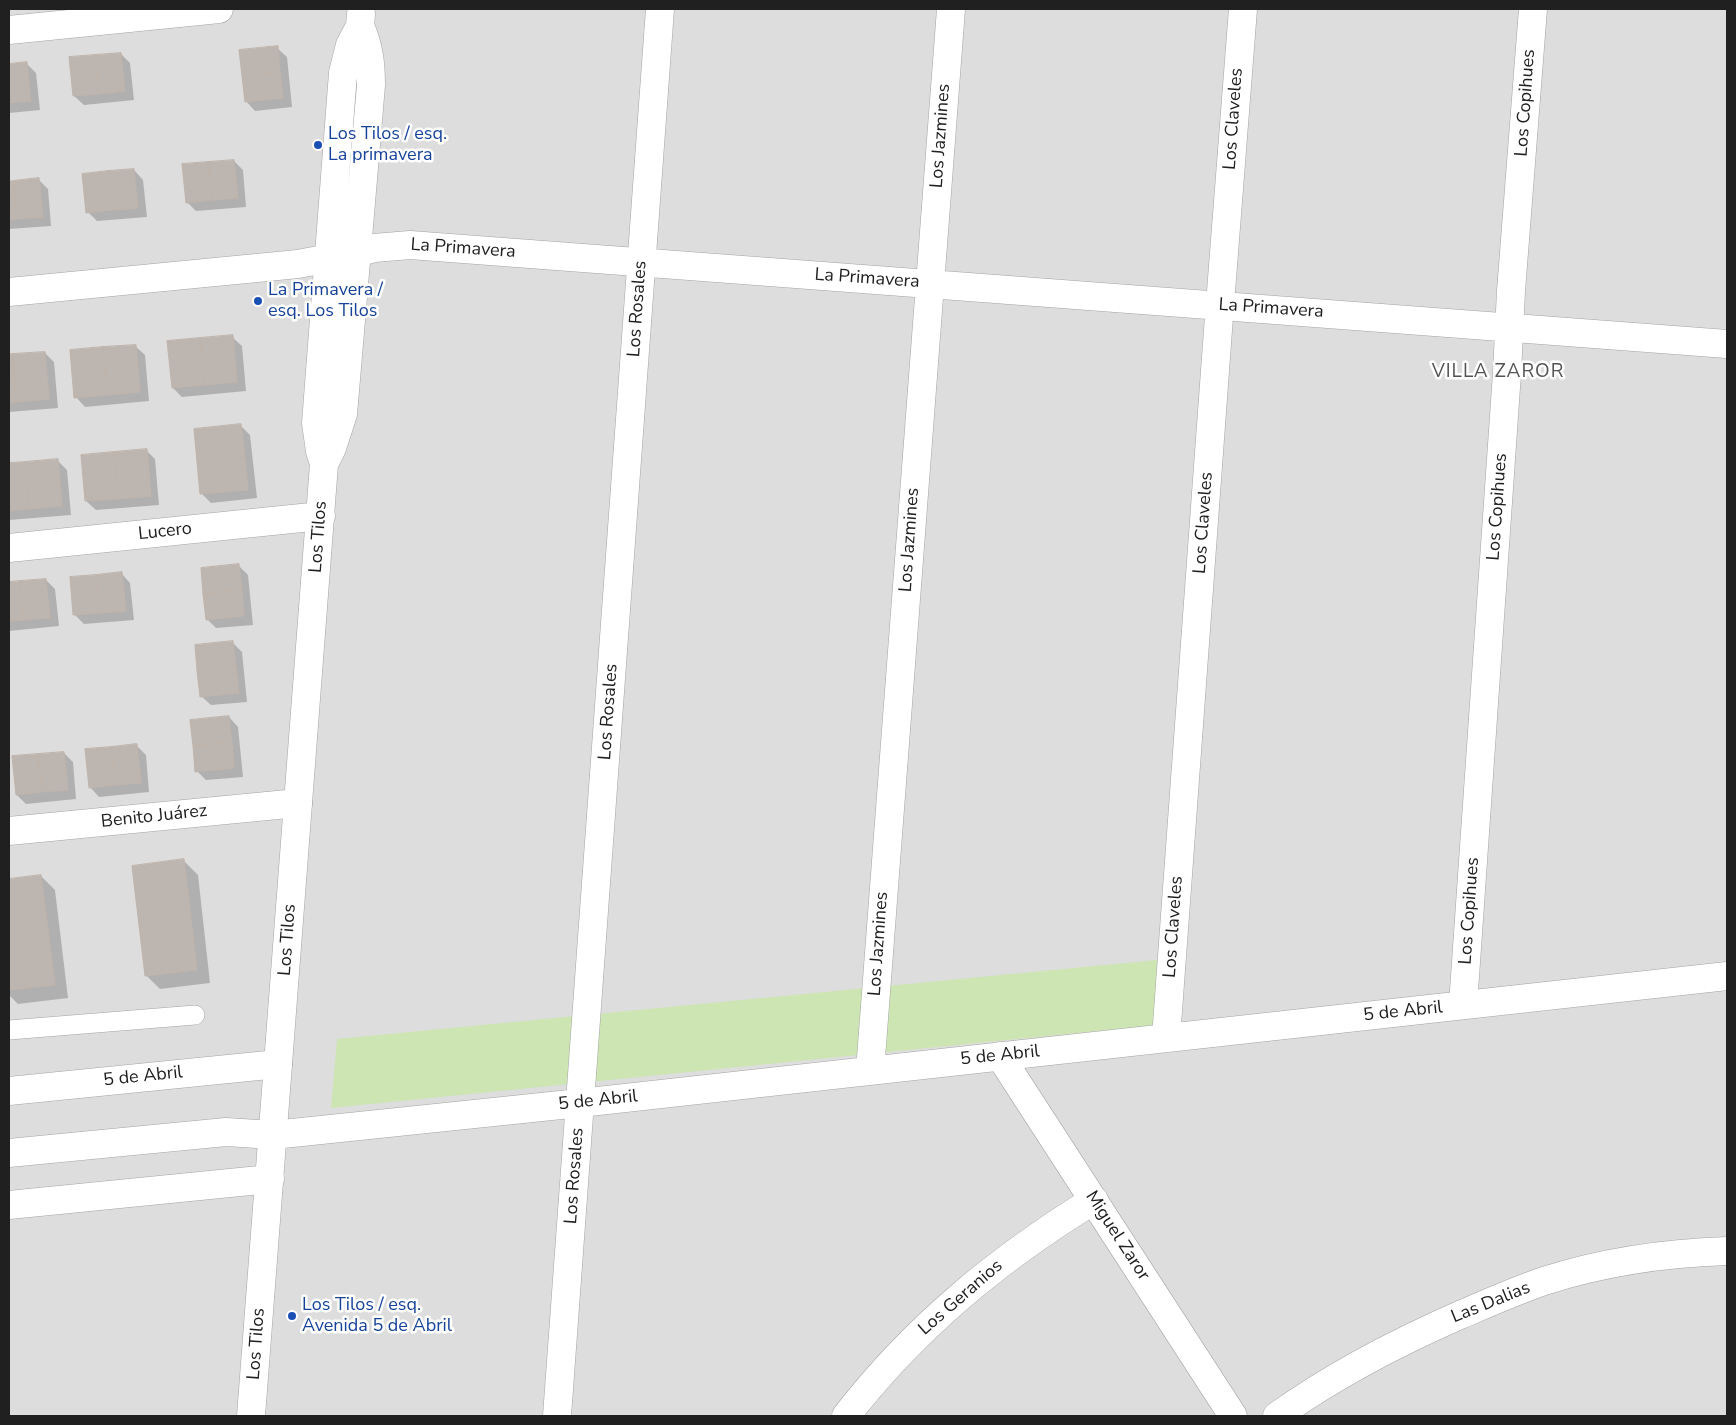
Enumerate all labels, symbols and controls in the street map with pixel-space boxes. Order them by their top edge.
street label: Los Copihues [1511,49,1541,157]
street label: Los Claveles [1220,67,1248,171]
street label: Los Jazmines [927,83,955,189]
place label: Los Tilos / esq. La primavera [328,124,447,166]
marker: Los Tilos / esq. La primavera [312,139,324,151]
street label: La Primavera [410,235,516,263]
street label: Los Rosales [624,260,652,358]
street label: La Primavera [814,265,920,293]
place label: La Primavera / esq. Los Tilos [268,280,383,322]
marker: La Primavera / esq. Los Tilos [252,295,264,307]
street label: La Primavera [1218,295,1324,323]
district label: VILLA ZAROR [1430,361,1566,383]
street label: Los Copihues [1483,453,1513,561]
street label: Los Claveles [1190,471,1218,575]
street label: Los Jazmines [896,487,924,593]
street label: Los Tilos [306,500,332,574]
street label: Lucero [137,518,193,546]
street label: Los Rosales [595,663,623,761]
street label: Benito Juárez [100,801,208,833]
street label: Los Copihues [1455,857,1485,965]
street label: Los Claveles [1160,875,1188,979]
street label: Los Jazmines [865,891,893,997]
street label: Los Tilos [275,903,301,977]
street label: 5 de Abril [1362,997,1444,1027]
street label: 5 de Abril [959,1041,1041,1071]
street label: 5 de Abril [102,1062,184,1092]
street label: 5 de Abril [557,1086,639,1116]
street label: Los Rosales [561,1127,589,1225]
street label: Miguel Zaror [1080,1187,1154,1285]
street label: Los Geranios [914,1256,1008,1340]
street label: Las Dalias [1448,1277,1534,1329]
place label: Los Tilos / esq. Avenida 5 de Abril [302,1295,452,1338]
street label: Los Tilos [244,1307,270,1381]
marker: Los Tilos / esq. Avenida 5 de Abril [286,1310,298,1322]

